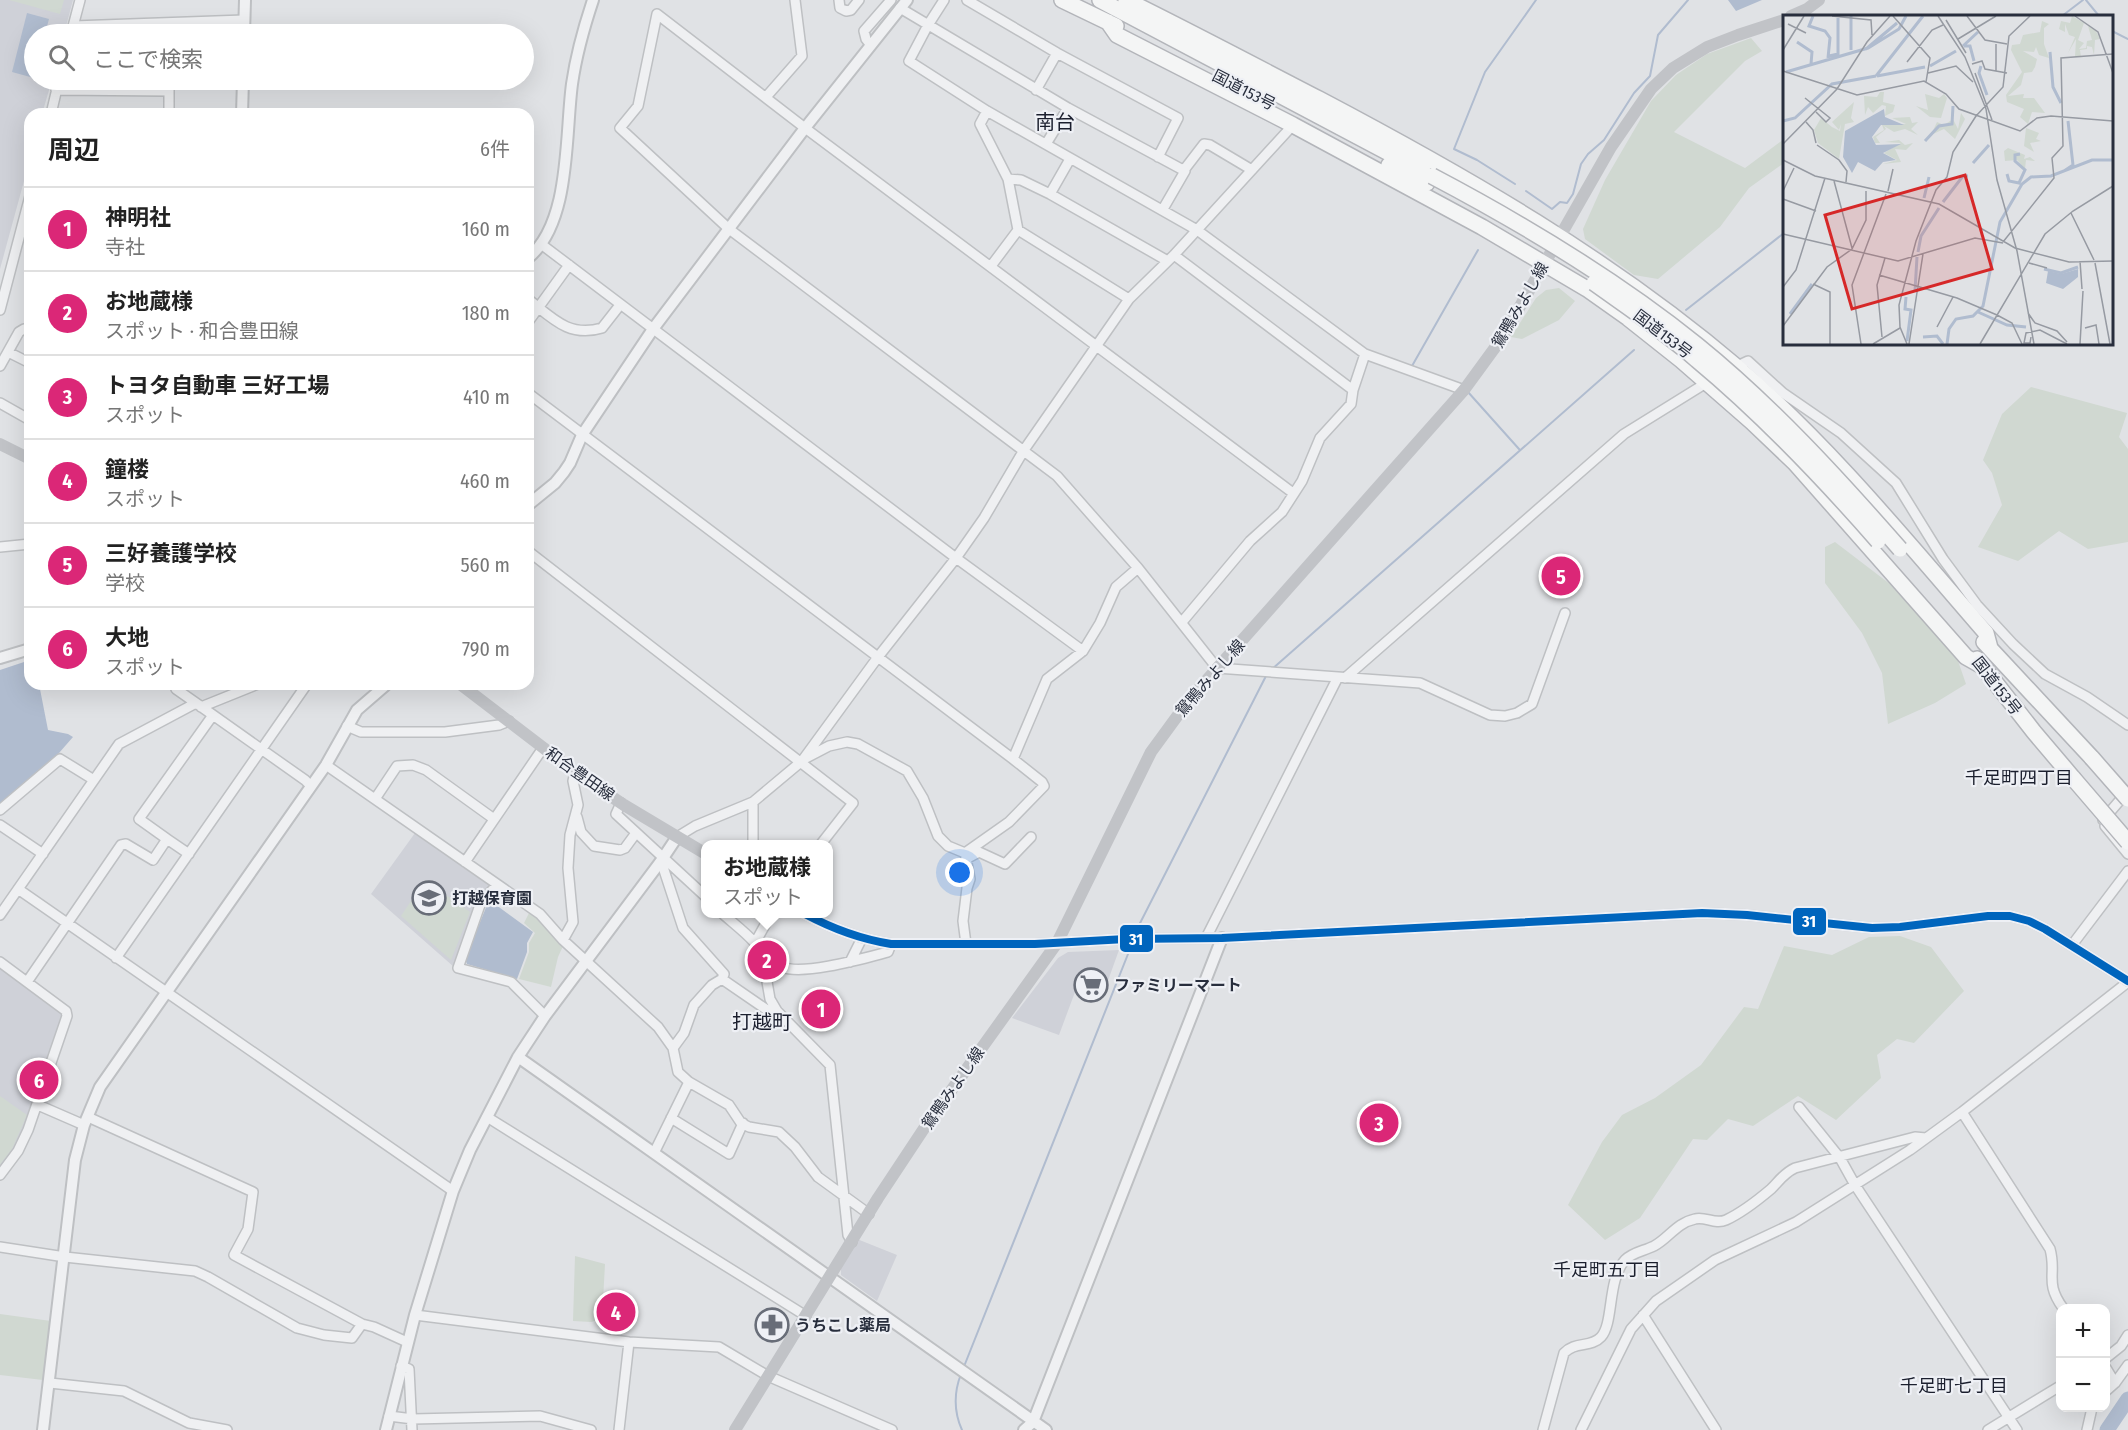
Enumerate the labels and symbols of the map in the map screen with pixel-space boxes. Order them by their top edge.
inset map [1783,15,2113,345]
street label: 国道153号 [1209,66,1279,114]
district label: 南台 [1035,110,1075,134]
street label: 鴛鴨みよし線 [1488,259,1552,351]
street label: 国道153号 [1630,306,1696,362]
pin: 5 [1542,554,1580,598]
street label: 鴛鴨みよし線 [1171,636,1249,720]
street label: 国道153号 [1968,653,2026,719]
street label: 和合豊田線 [542,743,618,805]
district label: 千足町四丁目 [1965,767,2073,789]
your location [945,858,974,887]
school or university icon: 打越保育園 [411,880,447,916]
place label: 打越保育園 [452,889,532,908]
line badge: 31 [1792,907,1827,936]
text: 31 [1801,912,1816,931]
line badge: 31 [1119,924,1154,953]
text: 31 [1128,930,1143,949]
pin: 2 [748,938,786,982]
supermarket icon: ファミリーマート [1073,967,1109,1003]
place label: ファミリーマート [1114,976,1242,995]
pin: 1 [802,986,840,1032]
district label: 打越町 [732,1010,792,1034]
street label: 鴛鴨みよし線 [918,1043,988,1133]
pin: 6 [20,1058,58,1102]
pin: 3 [1360,1100,1398,1146]
district label: 千足町五丁目 [1553,1259,1661,1281]
pin: 4 [596,1290,636,1334]
pharmacy icon: うちこし薬局 [754,1307,790,1343]
place label: うちこし薬局 [795,1316,891,1335]
district label: 千足町七丁目 [1900,1375,2008,1397]

